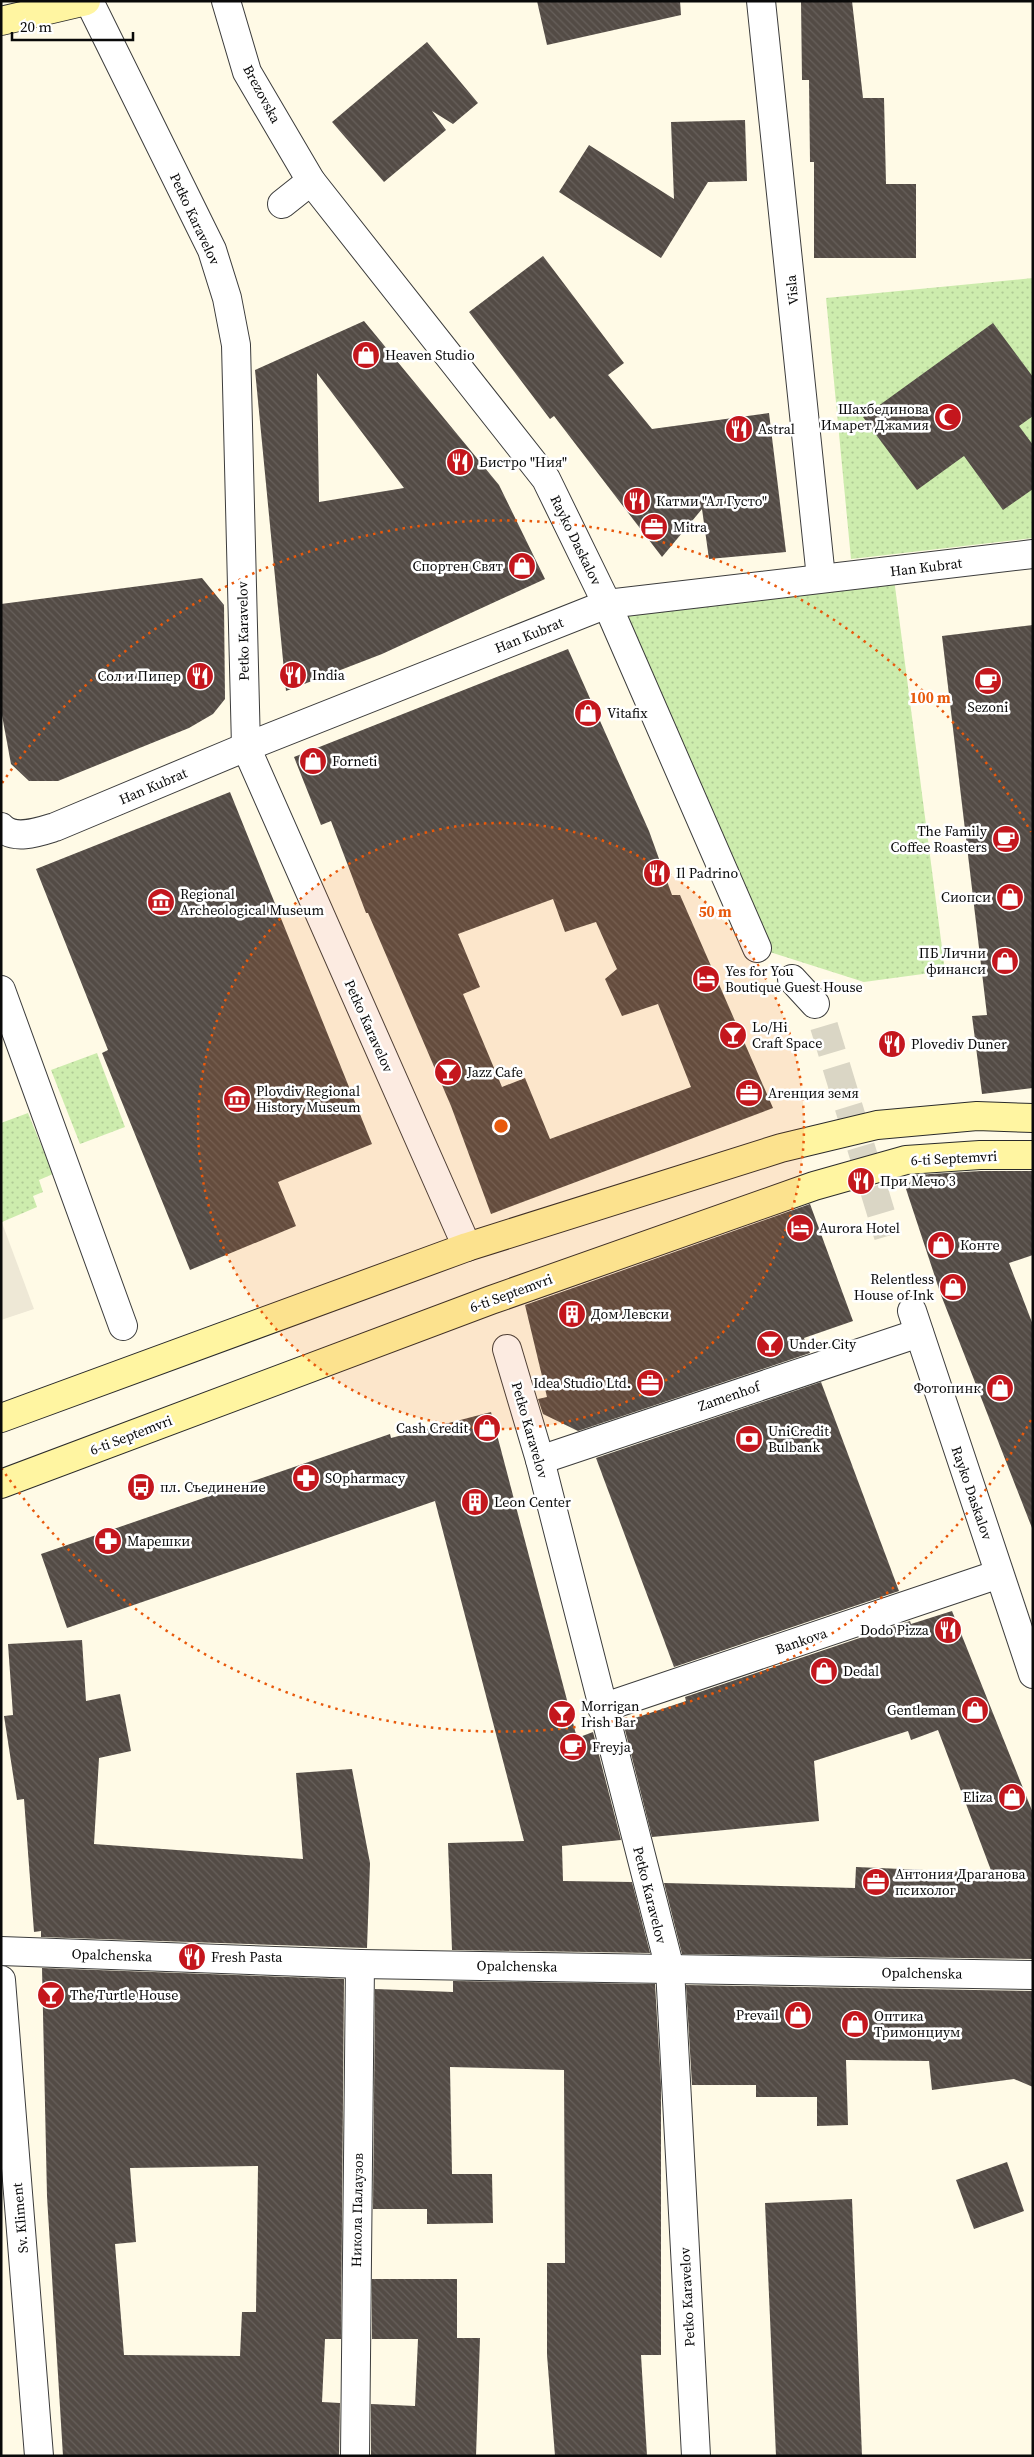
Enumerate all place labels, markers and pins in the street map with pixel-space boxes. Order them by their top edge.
shop icon: Heaven Studio [351,340,381,370]
place label: Heaven Studio [385,345,475,365]
place label: Шахбединова Имарет Джамия [821,399,930,435]
mosque icon: Шахбединова Имарет Джамия [933,402,963,432]
restaurant icon: Astral [724,414,754,444]
place label: Astral [758,419,795,439]
restaurant icon: Бистро "Ния" [445,447,475,477]
place label: Бистро "Ния" [479,452,567,472]
restaurant icon: Катми "Ал Густо" [622,486,652,516]
place label: Катми "Ал Густо" [656,491,767,511]
office icon: Mitra [639,512,669,542]
place label: Mitra [673,517,708,537]
shop icon: Спортен Свят [507,551,537,581]
place label: Спортен Свят [412,556,504,576]
restaurant icon: India [278,660,308,690]
restaurant icon: Сол и Пипер [185,661,215,691]
place label: India [312,665,346,685]
place label: Сол и Пипер [97,666,181,686]
cafe icon: Sezoni [973,666,1003,696]
place label: Sezoni [967,697,1009,717]
shop icon: Vitafix [573,698,603,728]
place label: Vitafix [607,703,648,723]
shop icon: Forneti [298,746,328,776]
place label: Forneti [332,751,378,771]
place label: The Family Coffee Roasters [891,821,988,857]
cafe icon: The Family Coffee Roasters [991,824,1021,854]
restaurant icon: Il Padrino [642,858,672,888]
place label: Il Padrino [676,863,739,883]
shop icon: Сиопси [995,882,1025,912]
place label: Regional Archeological Museum [180,884,324,920]
museum icon: Regional Archeological Museum [146,887,176,917]
place label: Сиопси [941,887,991,907]
place label: ПБ Лични финанси [919,943,986,979]
shop icon: ПБ Лични финанси [990,946,1020,976]
place label: Yes for You Boutique Guest House [725,961,863,997]
hotel icon: Yes for You Boutique Guest House [691,964,721,994]
place label: Lo/Hi Craft Space [752,1017,822,1053]
bar icon: Lo/Hi Craft Space [718,1020,748,1050]
restaurant icon: Plovediv Duner [877,1029,907,1059]
place label: Plovediv Duner [911,1034,1007,1054]
bar icon: Jazz Cafe [433,1057,463,1087]
place label: Jazz Cafe [466,1062,523,1082]
office icon: Агенция земя [734,1078,764,1108]
place label: Plovdiv Regional History Museum [256,1081,361,1117]
place label: Агенция земя [768,1083,859,1103]
museum icon: Plovdiv Regional History Museum [222,1084,252,1114]
centre of rings [492,1117,510,1135]
restaurant icon: При Мечо 3 [846,1166,876,1196]
place label: При Мечо 3 [880,1171,956,1191]
hotel icon: Aurora Hotel [785,1213,815,1243]
place label: Aurora Hotel [819,1218,900,1238]
shop icon: Конте [926,1230,956,1260]
place label: Конте [960,1235,1000,1255]
place label: Relentless House of Ink [854,1269,934,1305]
shop icon: Relentless House of Ink [938,1272,968,1302]
building icon: Дом Левски [557,1299,587,1329]
place label: Дом Левски [591,1304,669,1324]
bar icon: Under City [755,1329,785,1359]
place label: Under City [789,1334,857,1354]
office icon: Idea Studio Ltd. [635,1368,665,1398]
place label: Idea Studio Ltd. [533,1373,631,1393]
shop icon: Фотопинк [985,1373,1015,1403]
place label: Фотопинк [914,1378,981,1398]
shop icon: Cash Credit [472,1413,502,1443]
place label: Cash Credit [396,1418,468,1438]
place label: UniCredit Bulbank [768,1421,829,1457]
bank icon: UniCredit Bulbank [734,1424,764,1454]
pharmacy icon: SOpharmacy [291,1463,321,1493]
place label: SOpharmacy [325,1468,406,1488]
bus stop icon: пл. Съединение [126,1472,156,1502]
place label: пл. Съединение [160,1477,266,1497]
building icon: Leon Center [460,1487,490,1517]
place label: Leon Center [494,1492,571,1512]
pharmacy icon: Марешки [93,1526,123,1556]
place label: Марешки [127,1531,190,1551]
restaurant icon: Dodo Pizza [933,1615,963,1645]
place label: Dodo Pizza [860,1620,930,1640]
shop icon: Dedal [809,1656,839,1686]
place label: Dedal [843,1661,879,1681]
shop icon: Gentleman [960,1695,990,1725]
place label: Morrigan Irish Bar [581,1696,640,1732]
bar icon: Morrigan Irish Bar [547,1699,577,1729]
place label: Gentleman [887,1700,957,1720]
cafe icon: Freyja [558,1732,588,1762]
place label: Freyja [592,1737,632,1757]
shop icon: Eliza [997,1782,1027,1812]
place label: Eliza [963,1787,994,1807]
place label: Антония Драганова психолог [895,1864,1026,1900]
office icon: Антония Драганова психолог [861,1867,891,1897]
restaurant icon: Fresh Pasta [177,1942,207,1972]
place label: Fresh Pasta [211,1947,283,1967]
bar icon: The Turtle House [36,1980,66,2010]
place label: The Turtle House [70,1985,178,2005]
shop icon: Prevail [783,2000,813,2030]
place label: Prevail [736,2005,779,2025]
place label: Оптика Тримонциум [874,2006,961,2042]
shop icon: Оптика Тримонциум [840,2009,870,2039]

